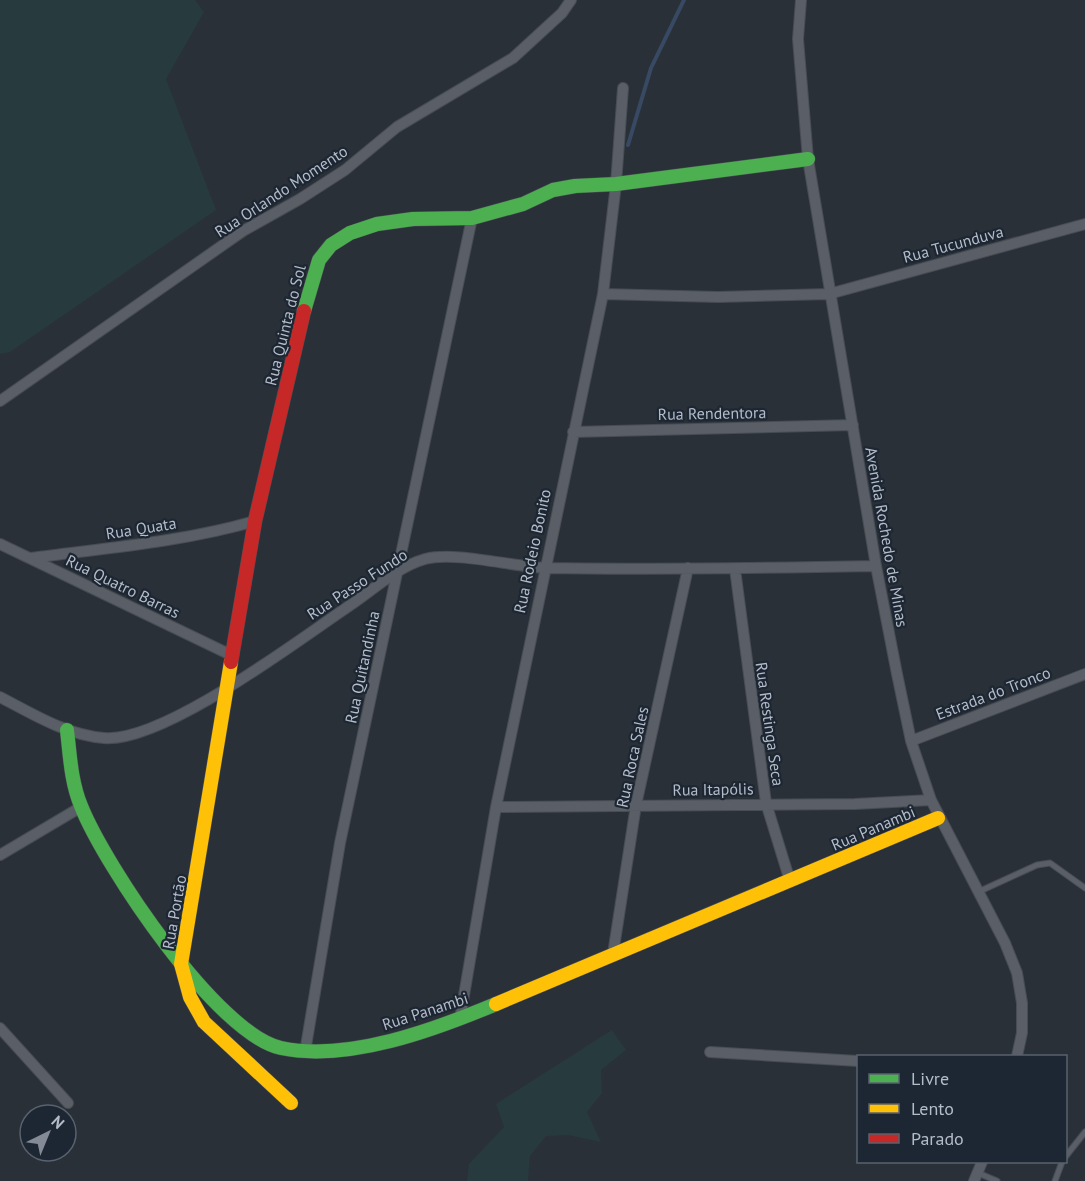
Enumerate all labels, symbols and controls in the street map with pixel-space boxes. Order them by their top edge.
street label: Rua Orlando Momento [211,141,351,241]
street label: Rua Tucunduva [901,221,1005,267]
street label: Rua Quinta do Sol [260,262,310,387]
street label: Rua Rendentora [658,402,766,424]
street label: Avenida Rochedo de Minas [861,445,913,629]
street label: Rua Rodeio Bonito [509,487,555,615]
street label: Rua Quata [104,513,178,543]
street label: Rua Passo Fundo [303,544,411,624]
street label: Rua Quatro Barras [63,550,183,622]
street label: Rua Quitandinha [340,609,384,725]
street label: Rua Restinga Seca [751,661,789,787]
street label: Estrada do Tronco [933,662,1053,724]
street label: Rua Roca Sales [612,704,653,809]
street label: Rua Itapólis [672,778,754,800]
street label: Rua Panambi [828,801,918,855]
street label: Rua Portão [158,873,190,951]
street label: Rua Panambi [380,988,470,1034]
legend [857,1055,1067,1163]
text: Livre [911,1067,949,1090]
text: Lento [911,1097,954,1120]
north arrow [18,1103,78,1163]
text: N [48,1111,69,1133]
text: Parado [911,1127,964,1150]

